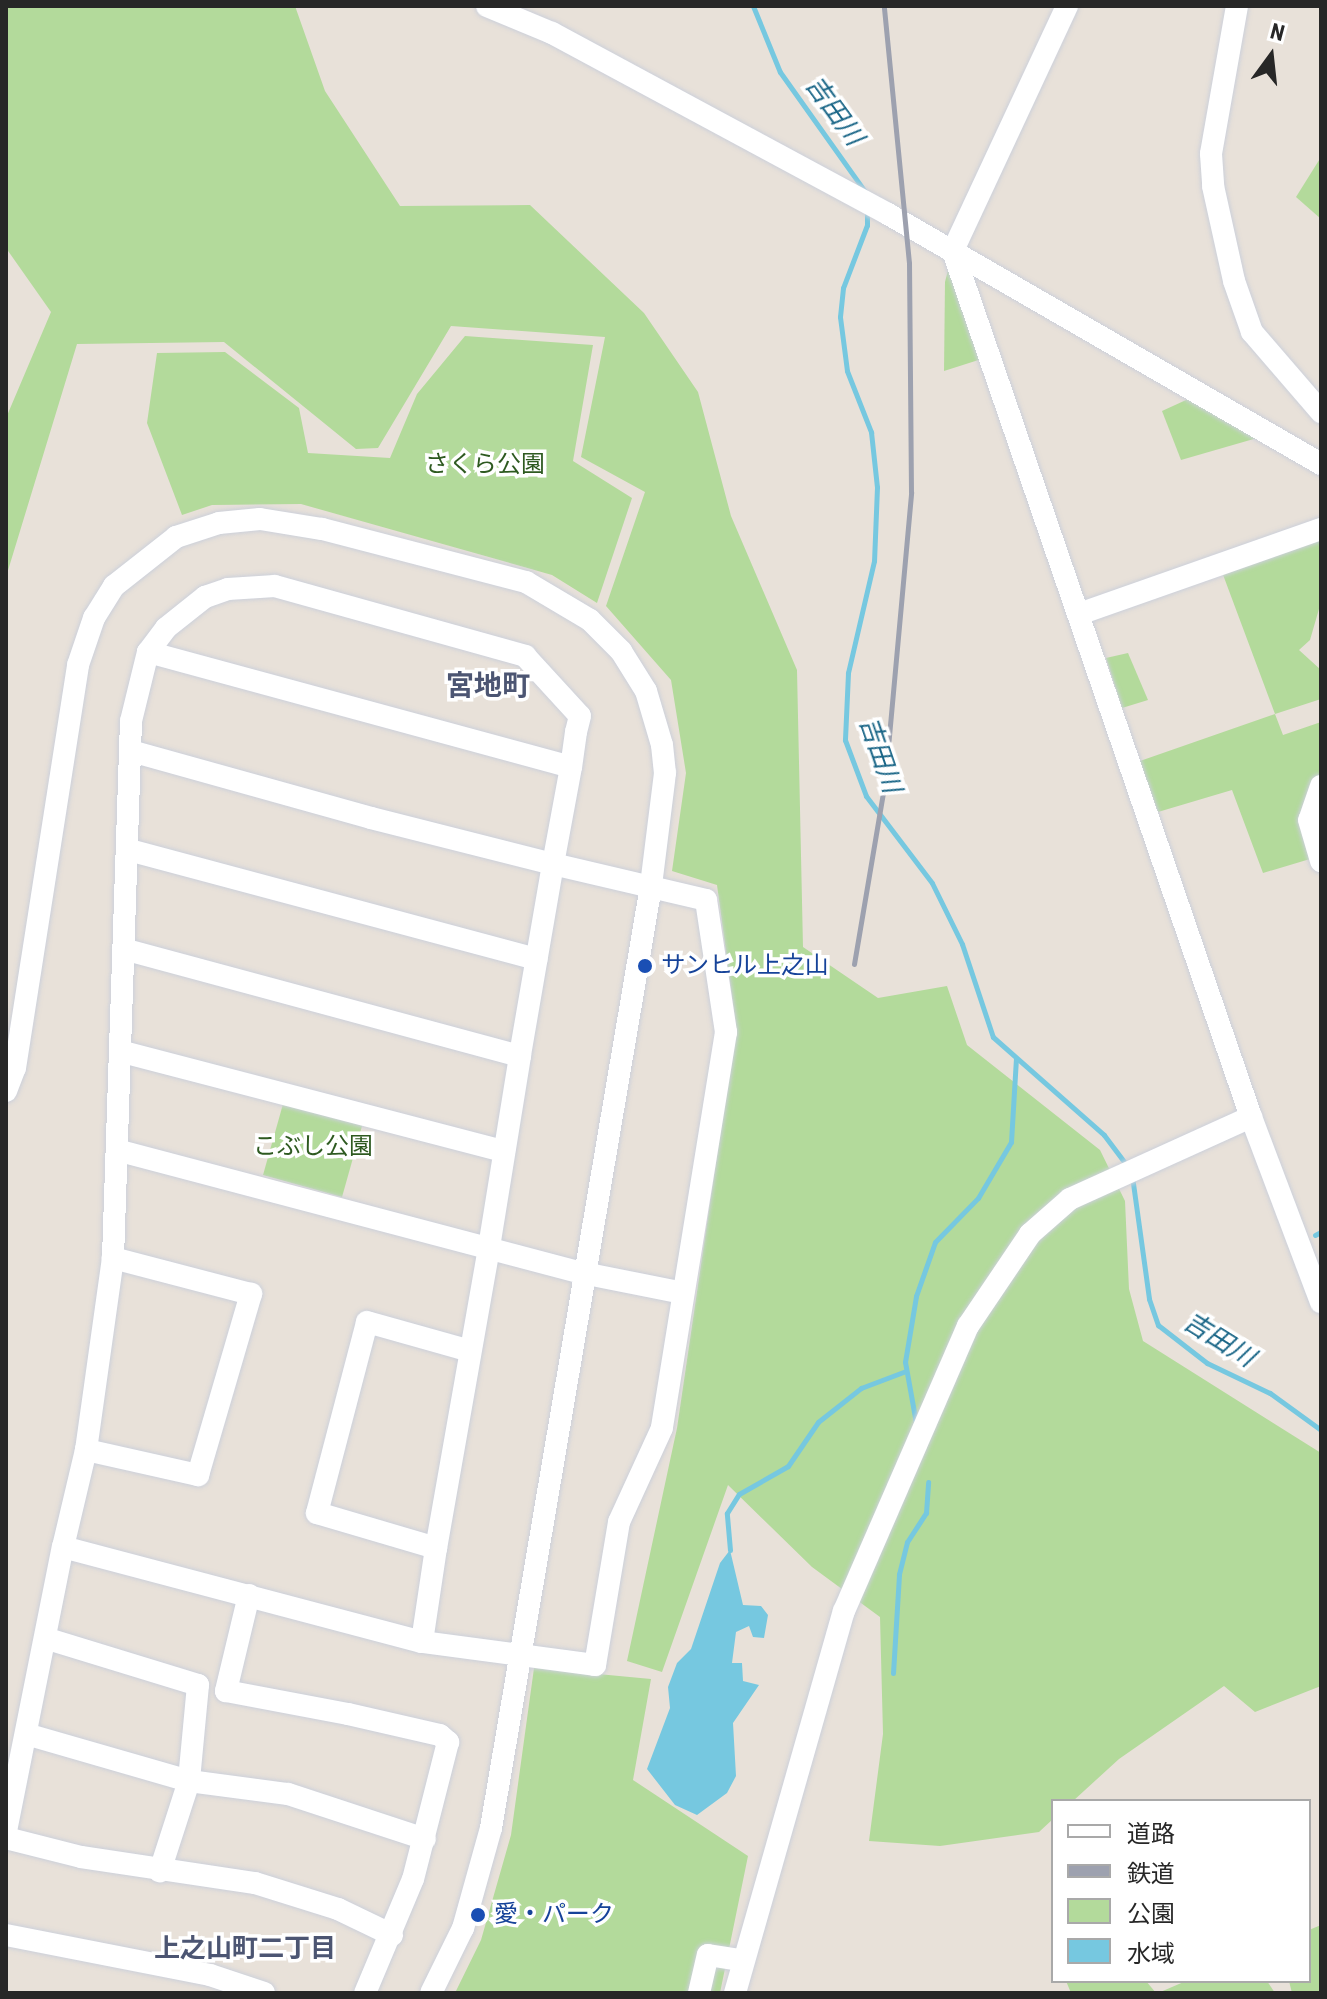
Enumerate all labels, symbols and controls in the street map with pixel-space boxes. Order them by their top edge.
north arrow [1231,16,1311,96]
text: N [1268,19,1287,46]
water label: 吉田川 [798,70,870,152]
park label: さくら公園 [425,451,545,479]
district label: 宮地町 [446,669,530,703]
water label: 吉田川 [853,713,907,797]
place label: サンヒル上之山 [661,952,829,980]
marker: サンヒル上之山 [636,957,654,975]
park label: こぶし公園 [253,1133,373,1161]
water label: 吉田川 [1178,1306,1260,1374]
legend [1051,1799,1311,1983]
text: 道路 [1127,1820,1175,1848]
text: 鉄道 [1127,1860,1175,1888]
text: 公園 [1127,1900,1175,1928]
place label: 愛・パーク [494,1901,614,1929]
marker: 愛・パーク [469,1906,487,1924]
district label: 上之山町二丁目 [154,1933,336,1965]
text: 水域 [1127,1940,1175,1968]

